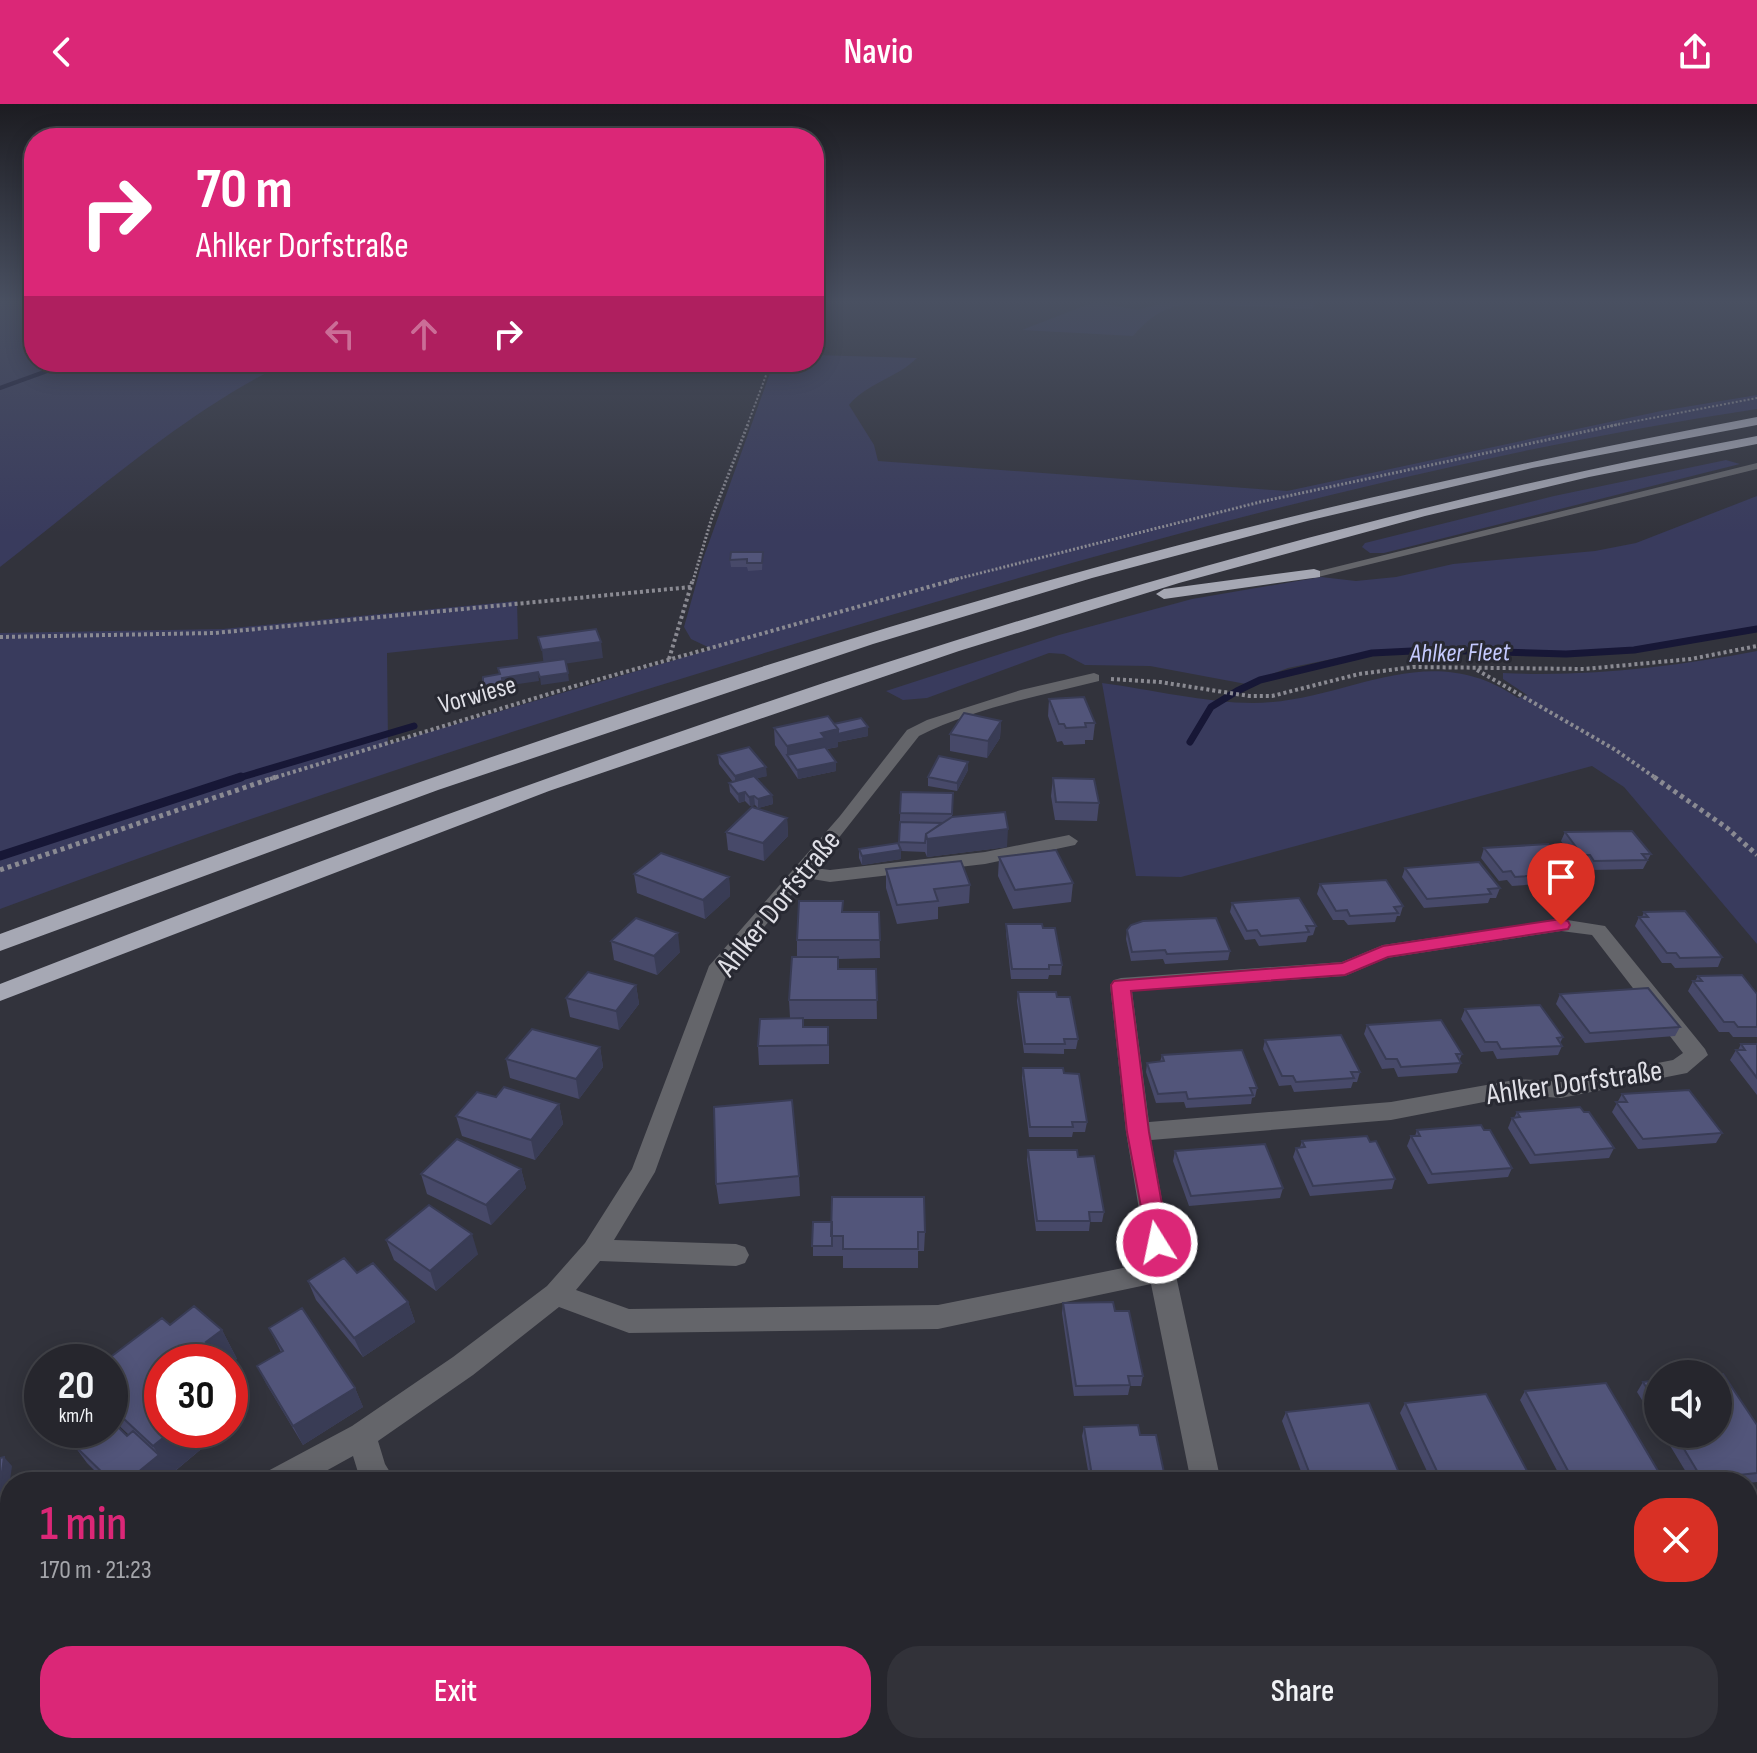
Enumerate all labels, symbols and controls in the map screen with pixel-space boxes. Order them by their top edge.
icon: back [40,30,84,74]
icon: share [1673,30,1717,74]
text: Navio [844,31,913,74]
text: 70 m [196,157,293,224]
icon: right [64,160,168,264]
text: Ahlker Dorfstraße [196,225,409,268]
icon: left [318,312,362,356]
icon: ahead [402,312,446,356]
icon: right [486,312,530,356]
water label: Ahlker Fleet [1409,637,1512,670]
street label: Vorwiese [435,670,520,721]
street label: Ahlker Dorfstraße [708,823,849,985]
pin [1527,843,1595,925]
icon: arrive [1539,855,1583,899]
street label: Ahlker Dorfstraße [1483,1053,1664,1113]
position arrow [1115,1201,1199,1285]
speed limit sign: 30 [144,1344,248,1448]
map controls [1644,1360,1732,1448]
button: sound [1644,1360,1732,1448]
text: 20 [58,1362,94,1410]
text: km/h [59,1404,93,1428]
text: 1 min [40,1496,127,1553]
button: close [1634,1498,1718,1582]
text: 170 m · 21:23 [40,1555,152,1586]
button: Exit [40,1646,871,1738]
button: Share [887,1646,1718,1738]

